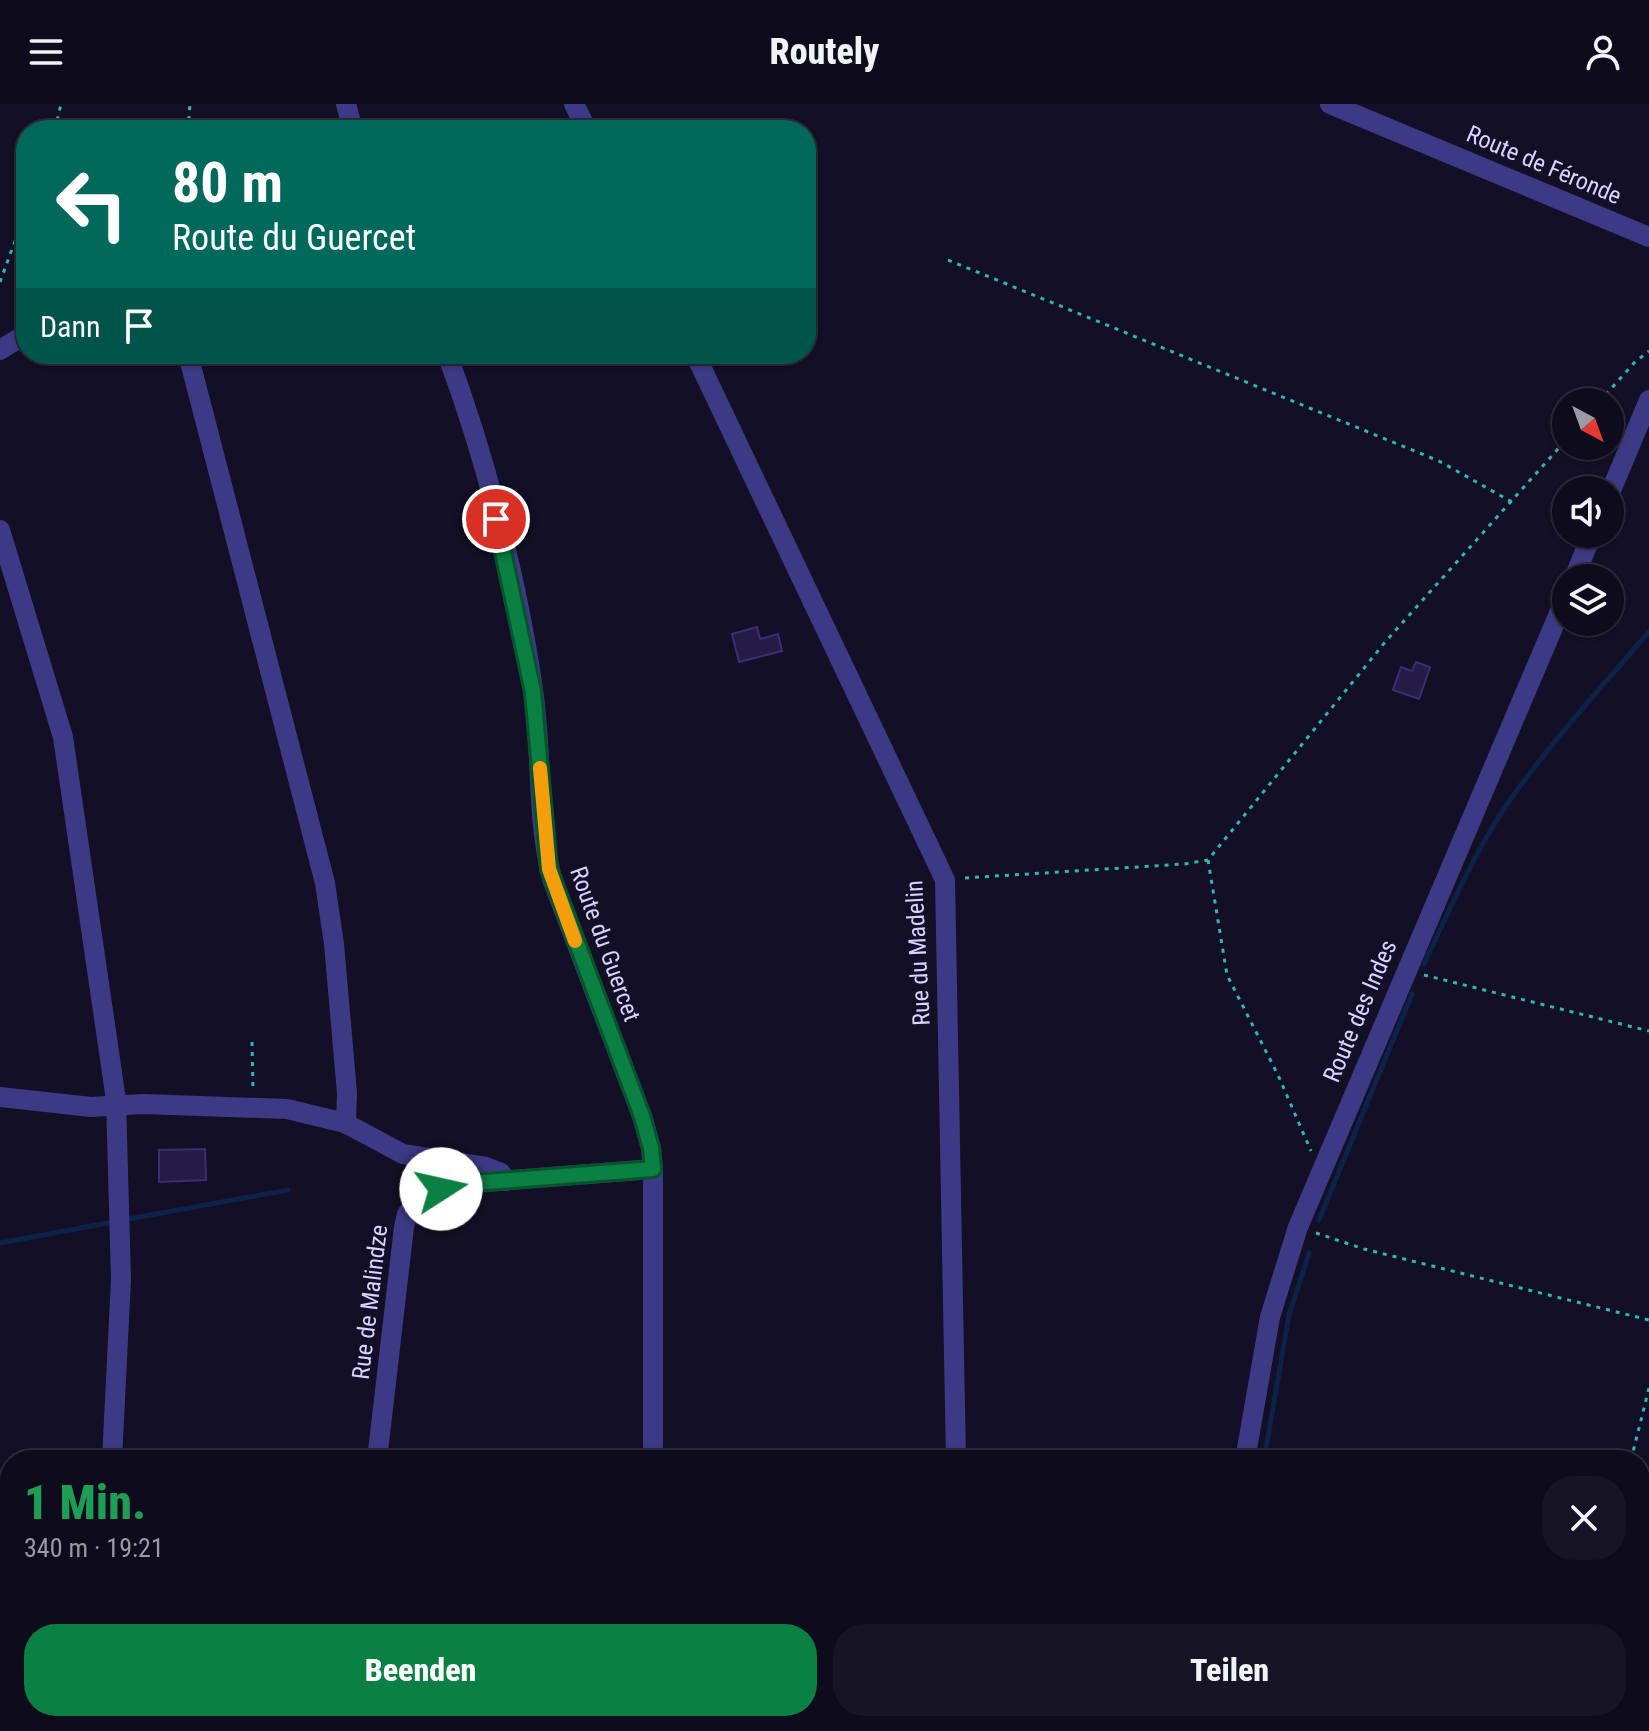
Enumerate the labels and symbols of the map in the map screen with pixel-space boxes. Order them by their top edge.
street label: Route de Féronde [1462,120,1626,210]
north arrow [1552,388,1624,460]
pin [462,485,530,553]
street label: Route du Guercet [564,863,646,1025]
street label: Rue du Madelin [900,880,936,1026]
street label: Route des Indes [1317,936,1403,1086]
position arrow [399,1147,483,1231]
street label: Rue de Malindze [347,1223,393,1381]

